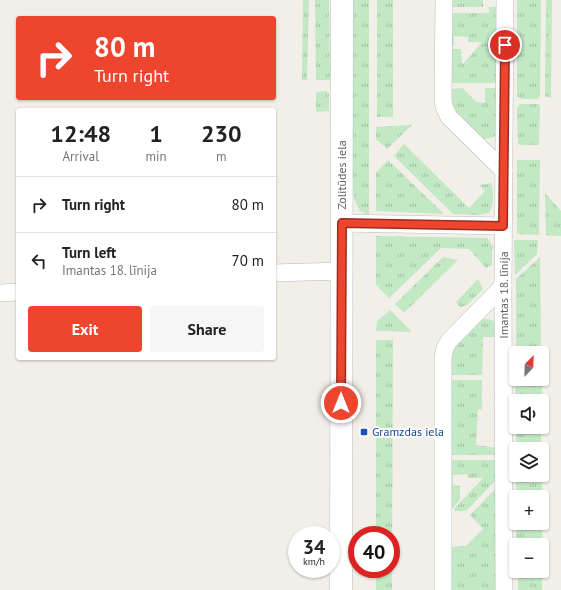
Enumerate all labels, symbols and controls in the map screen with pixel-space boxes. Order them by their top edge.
text: 80 m [94,28,155,65]
pin [488,28,522,62]
icon: right [28,32,80,84]
icon: arrive [494,34,516,56]
text: Turn right [94,64,169,87]
text: 12:48 [50,118,111,149]
text: 1 [149,118,163,149]
text: 230 [201,118,242,149]
street label: Zolitūdes iela [334,140,349,210]
text: Arrival [63,148,99,165]
text: min [145,148,167,165]
text: m [216,148,227,165]
icon: right [28,194,50,216]
text: Turn right [62,195,125,214]
text: 80 m [231,195,264,214]
text: Turn left [62,243,116,262]
icon: left [28,250,50,272]
text: 70 m [231,251,264,270]
street label: Imantas 18. līnija [496,251,511,339]
text: Imantas 18. līnija [62,262,157,279]
button: Exit [28,306,142,352]
button: Share [150,306,264,352]
north arrow [509,346,549,386]
map controls [509,346,549,578]
position arrow [320,382,362,424]
button: sound [509,394,549,434]
place label: Gramzdas iela [372,424,444,439]
marker: Gramzdas iela [359,427,369,437]
button: layers [509,442,549,482]
button: + [509,490,549,530]
speed limit sign: 40 [348,526,400,578]
text: 34 [303,534,325,560]
button: − [509,538,549,578]
text: km/h [303,555,325,568]

